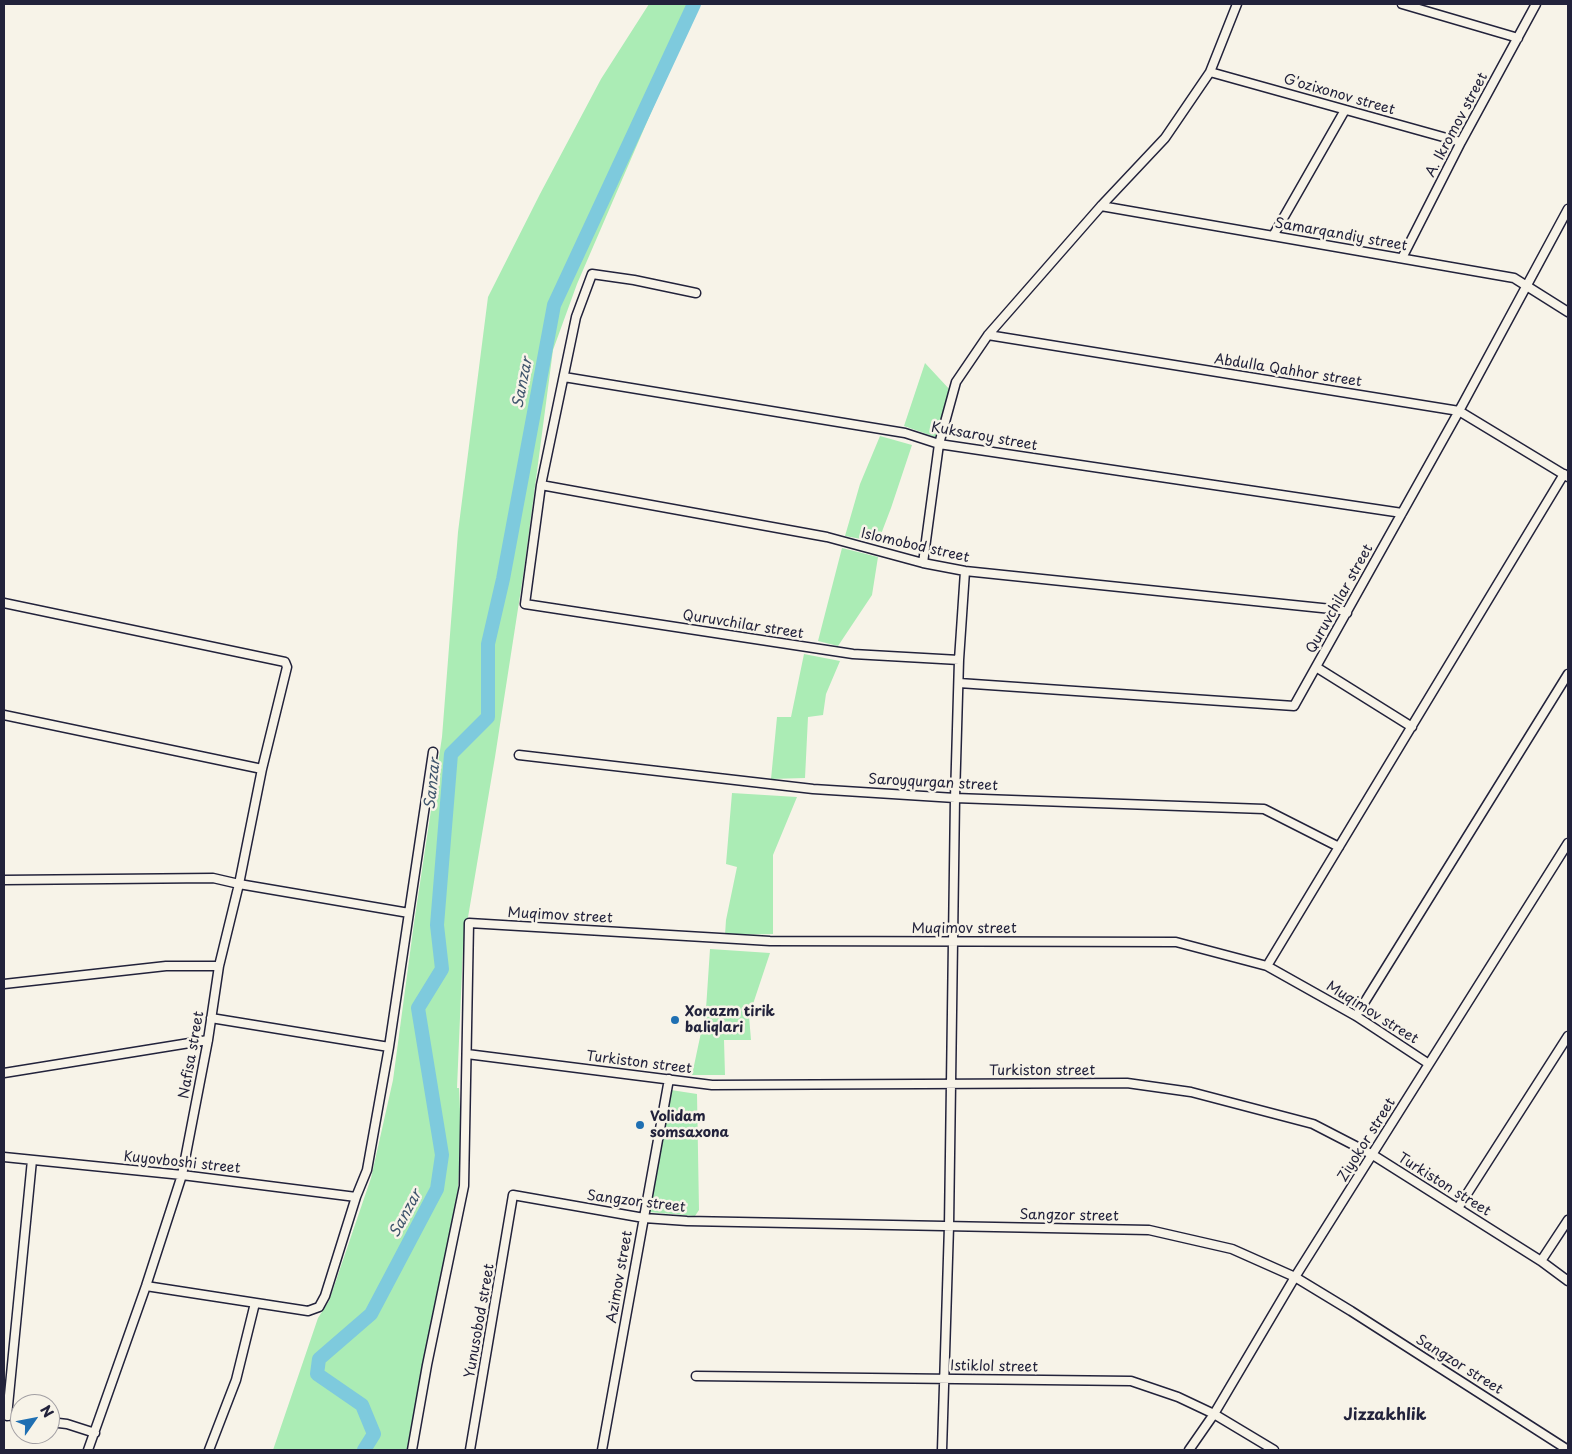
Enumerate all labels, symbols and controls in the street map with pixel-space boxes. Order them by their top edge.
street label: A. Ikromov street [1422,70,1492,180]
street label: G'ozixonov street [1282,71,1396,119]
street label: Samarqandiy street [1273,215,1409,255]
street label: Abdulla Qahhor street [1213,351,1363,391]
water label: Sanzar [509,356,537,410]
street label: Kuksaroy street [930,419,1038,455]
street label: Islomobod street [859,525,971,567]
street label: Quruvchilar street [1303,542,1377,656]
street label: Quruvchilar street [681,607,805,643]
water label: Sanzar [421,758,445,810]
street label: Saroyqurgan street [868,771,998,795]
street label: Muqimov street [507,905,613,927]
street label: Muqimov street [911,921,1017,937]
street label: Muqimov street [1323,978,1421,1048]
place label: Xorazm tirik baliqlari [685,1004,775,1036]
street label: Nafisa street [176,1010,208,1100]
marker: Xorazm tirik baliqlari [669,1014,681,1026]
street label: Turkiston street [585,1048,693,1078]
street label: Turkiston street [989,1063,1095,1079]
street label: Ziyokor street [1335,1095,1399,1185]
place label: Volidam somsaxona [650,1109,729,1142]
marker: Volidam somsaxona [634,1119,646,1131]
street label: Kuyovboshi street [123,1149,241,1177]
street label: Turkiston street [1395,1150,1493,1220]
water label: Sanzar [386,1187,426,1241]
street label: Sangzor street [586,1188,686,1216]
street label: Sangzor street [1019,1207,1119,1225]
street label: Azimov street [604,1229,636,1325]
street label: Yunusobod street [462,1263,498,1379]
street label: Sangzor street [1412,1332,1506,1398]
street label: Istiklol street [950,1358,1038,1376]
north arrow [10,1394,60,1444]
text: N [35,1401,59,1421]
district label: Jizzakhlik [1344,1406,1426,1426]

